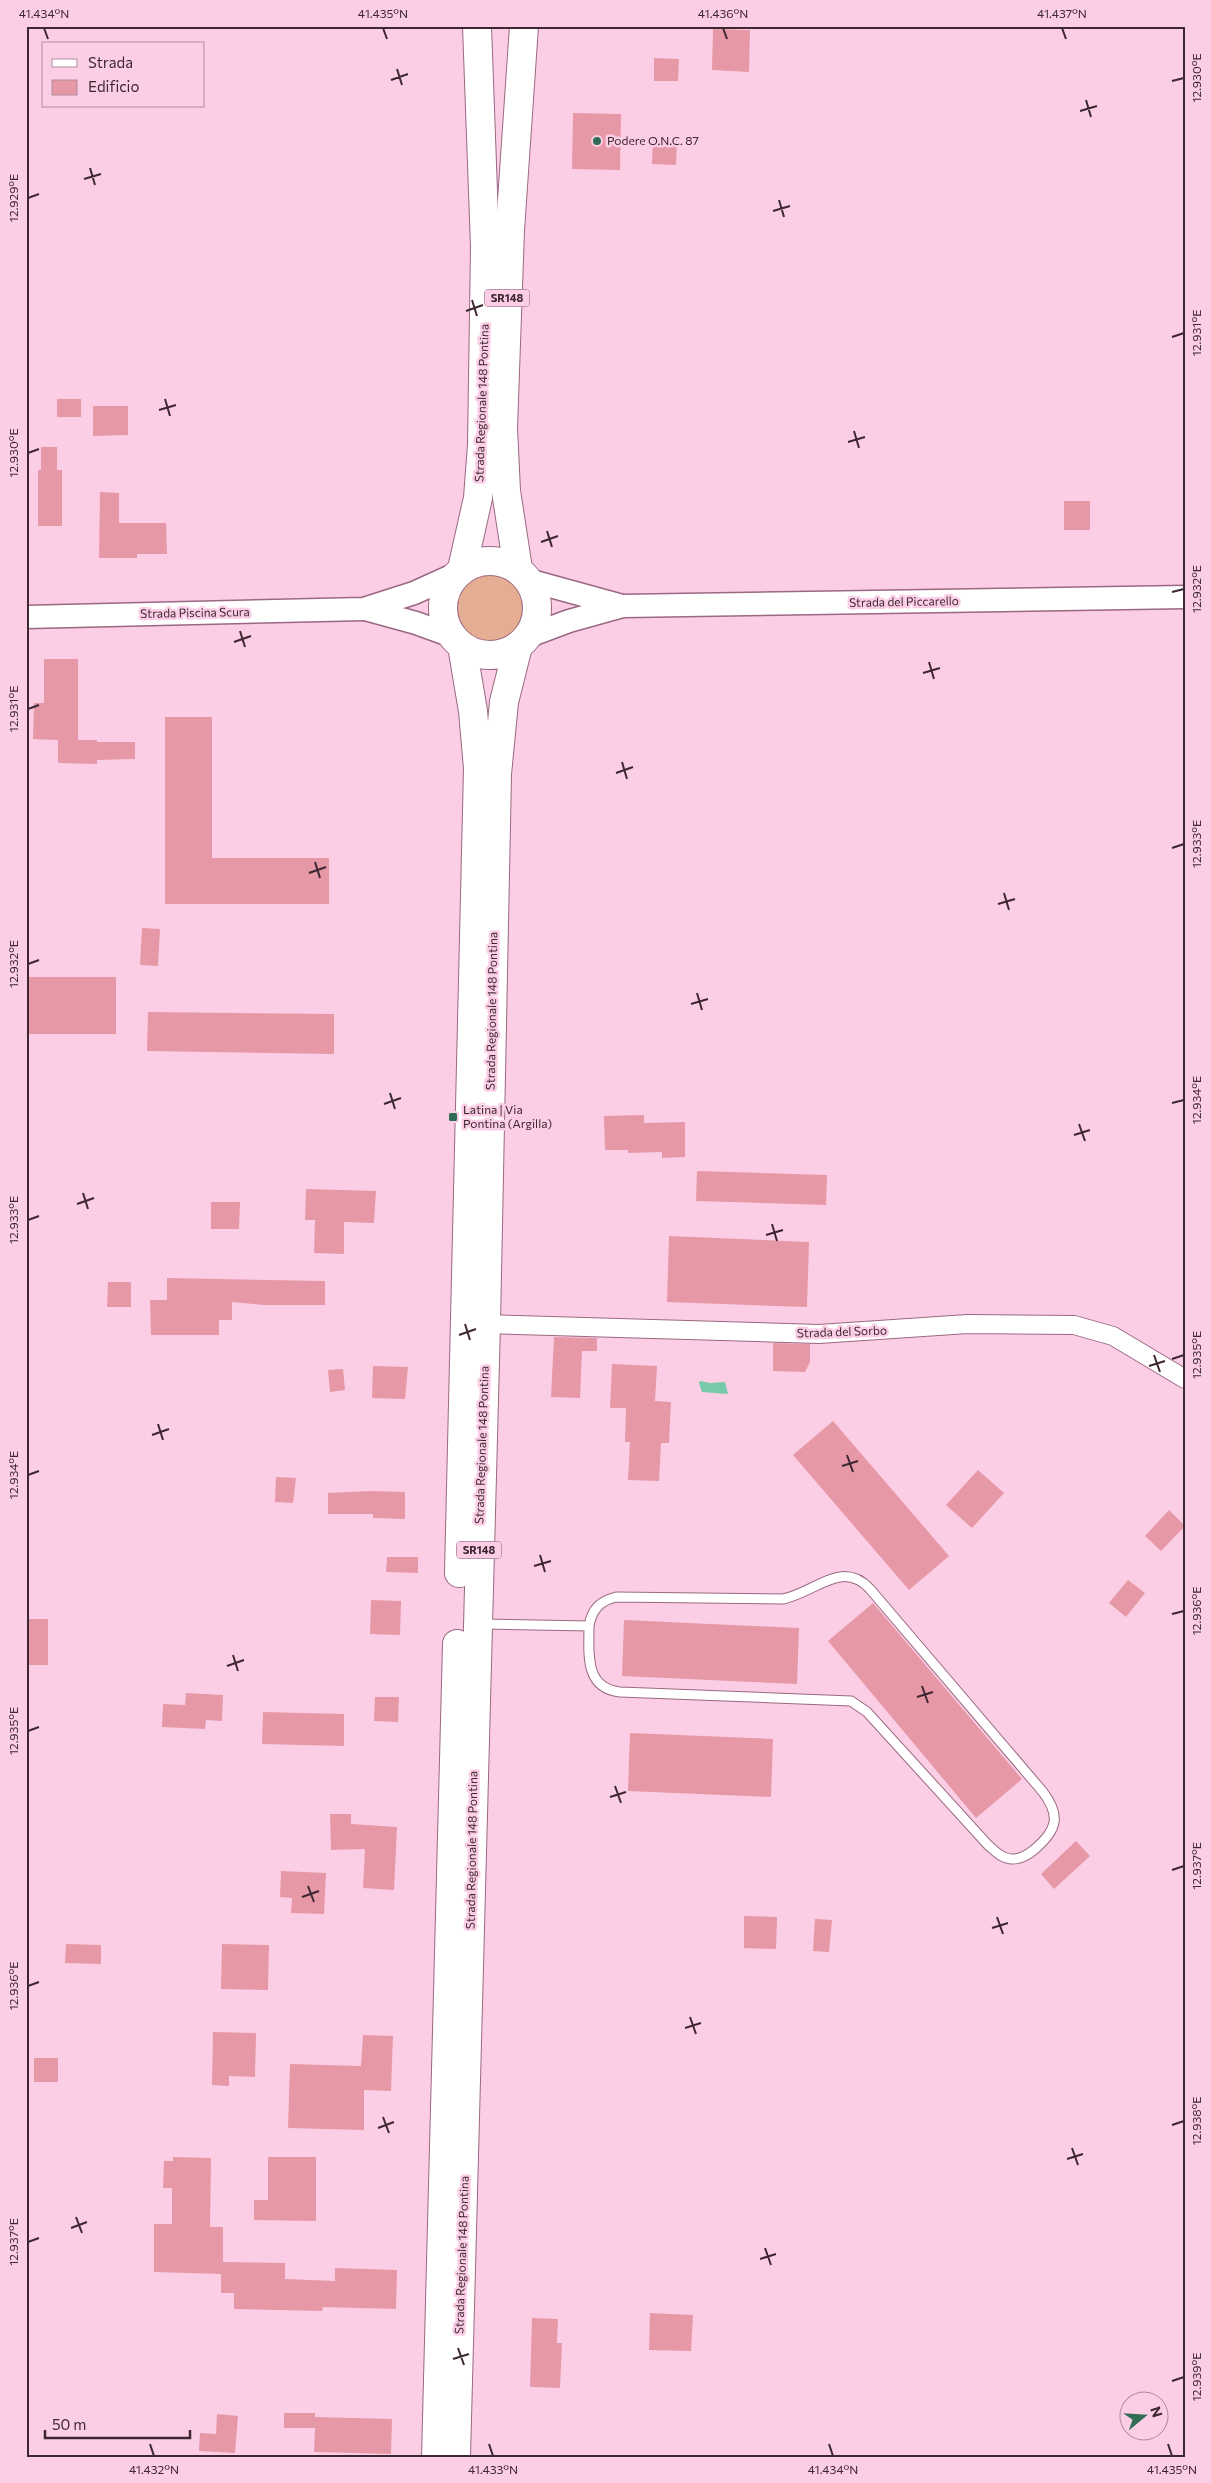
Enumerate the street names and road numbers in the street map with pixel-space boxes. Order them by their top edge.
road number: SR148 [484,290,530,306]
street label: Strada Regionale 148 Pontina [471,324,491,482]
street label: Strada del Piccarello [849,593,959,609]
street label: Strada Piscina Scura [140,604,250,620]
street label: Strada Regionale 148 Pontina [483,932,499,1090]
street label: Strada del Sorbo [797,1322,887,1340]
street label: Strada Regionale 148 Pontina [471,1366,491,1524]
road number: SR148 [456,1542,502,1558]
street label: Strada Regionale 148 Pontina [463,1771,479,1929]
street label: Strada Regionale 148 Pontina [451,2176,471,2334]

